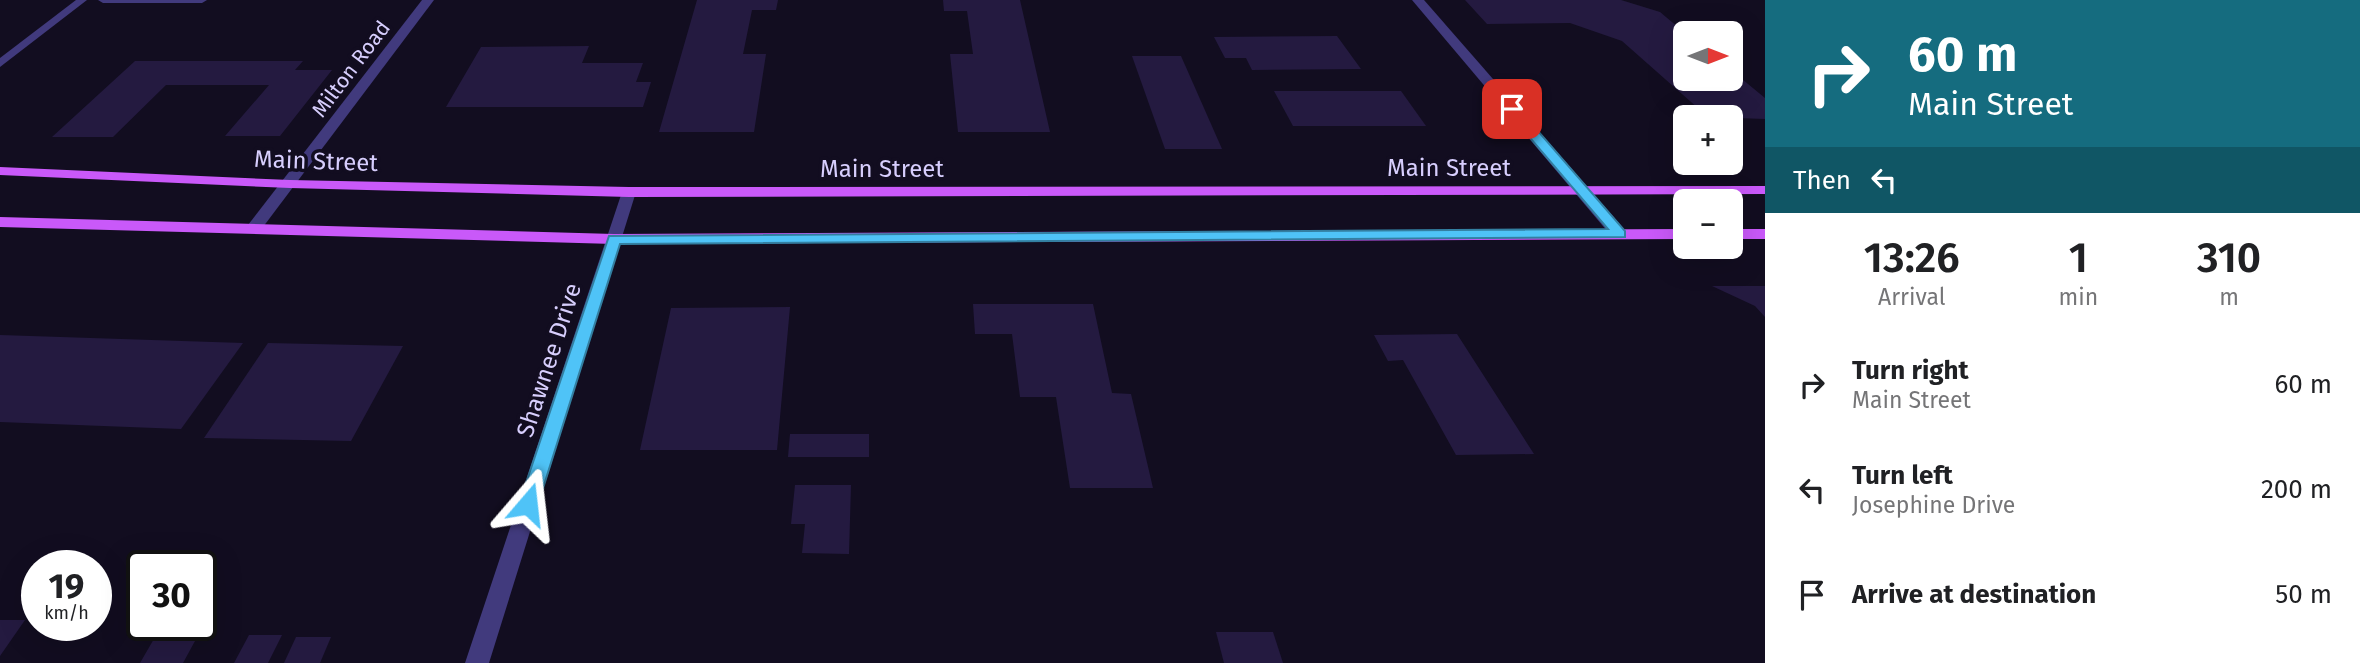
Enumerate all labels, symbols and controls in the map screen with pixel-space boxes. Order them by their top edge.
street label: Milton Road [306,16,396,122]
north arrow [1673,21,1743,91]
map controls [1673,21,1743,259]
text: 60 m [1908,25,2017,84]
icon: right [1793,28,1884,119]
pin [1482,79,1542,139]
text: Main Street [1908,85,2073,123]
icon: arrive [1493,90,1531,128]
button: + [1673,105,1743,175]
street label: Main Street [254,145,379,177]
street label: Main Street [1387,154,1511,182]
street label: Main Street [820,155,944,183]
icon: left [1865,161,1903,199]
text: Then [1793,165,1851,196]
button: − [1673,189,1743,259]
text: 13:26 [1864,233,1960,283]
text: 1 [2069,233,2088,283]
text: 310 [2197,233,2261,283]
street label: Shawnee Drive [511,280,587,440]
text: Arrival [1878,283,1945,311]
text: min [2058,283,2098,311]
text: m [2219,283,2239,311]
text: Turn right [1852,355,1969,386]
icon: right [1793,366,1831,404]
text: 60 m [2274,369,2332,400]
text: Main Street [1852,386,1971,414]
text: Turn left [1852,460,1953,491]
position arrow [491,467,565,541]
icon: left [1793,471,1831,509]
text: 200 m [2261,474,2332,505]
text: Josephine Drive [1852,491,2015,519]
speed limit sign: 30 [126,550,217,641]
text: 19 [49,565,84,607]
icon: arrive [1793,576,1831,614]
text: Arrive at destination [1852,579,2096,610]
text: 50 m [2275,579,2332,610]
text: km/h [44,602,89,624]

